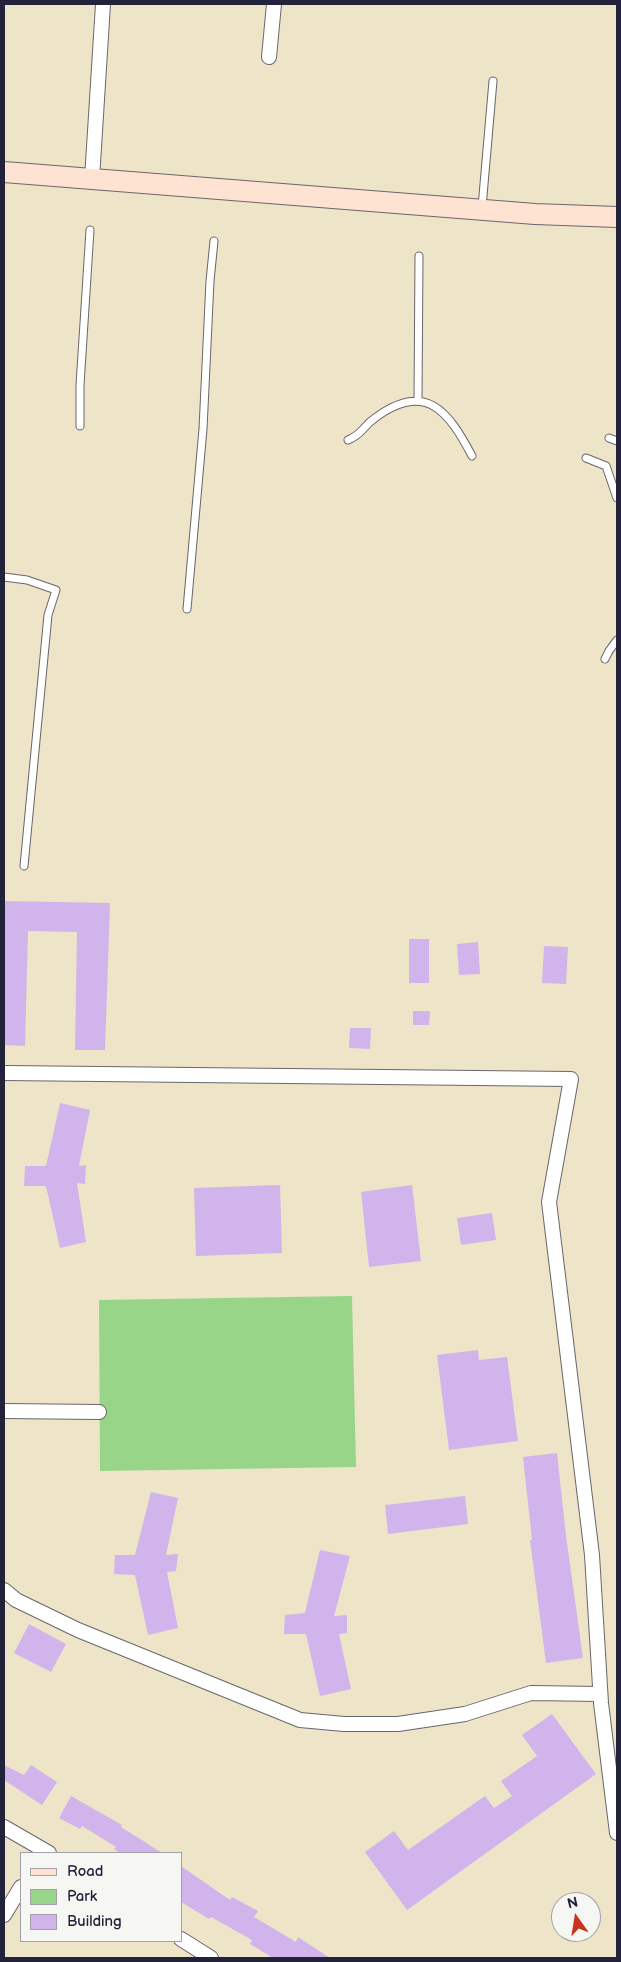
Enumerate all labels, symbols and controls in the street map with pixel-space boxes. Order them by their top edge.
legend [20,1852,182,1942]
text: Road [67,1862,103,1881]
text: Park [67,1887,97,1906]
north arrow [551,1892,601,1942]
text: N [566,1893,580,1912]
text: Building [67,1912,122,1931]

